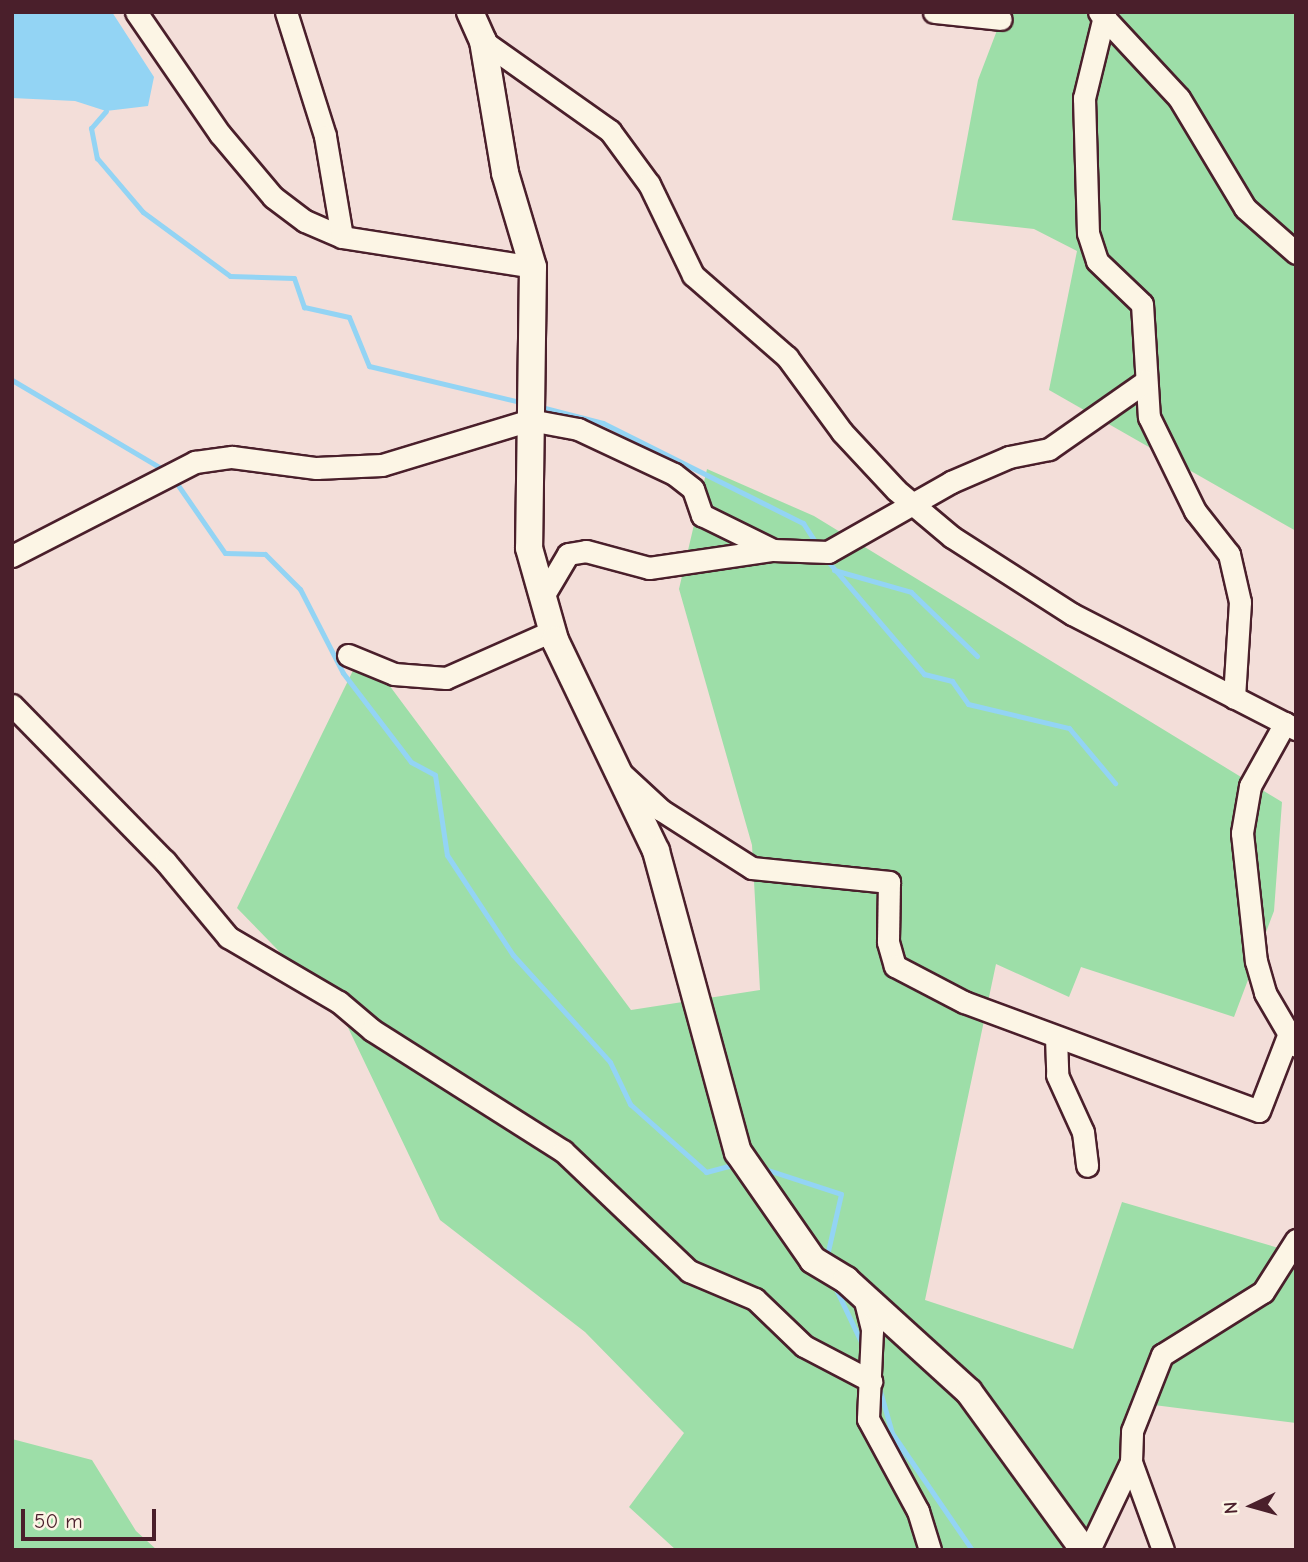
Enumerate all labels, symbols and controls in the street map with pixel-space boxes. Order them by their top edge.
north arrow [1217,1471,1287,1541]
scale bar [24,1496,159,1540]
text: N [1220,1501,1243,1515]
text: 50 m [34,1509,83,1533]

